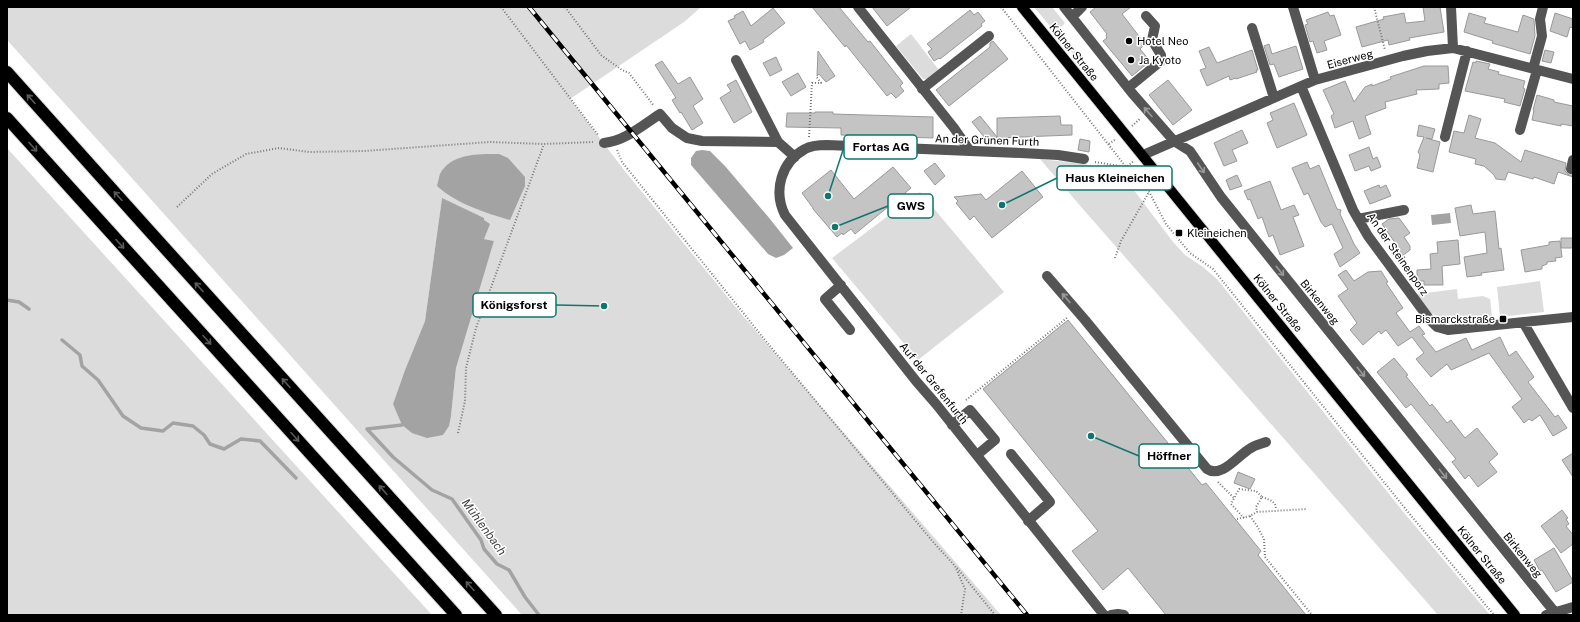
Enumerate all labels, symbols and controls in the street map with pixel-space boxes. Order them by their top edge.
street label: Kölner Straße [1047,21,1101,83]
place label: Hotel Neo [1137,35,1188,47]
marker: Hotel Neo [1124,36,1134,46]
street label: Eiserweg [1326,47,1374,71]
place label: Ja Kyoto [1139,54,1181,66]
marker: Ja Kyoto [1126,55,1136,65]
one-way arrow [27,94,36,104]
one-way arrow [1144,106,1153,117]
street label: An der Grünen Furth [935,132,1039,148]
callout: Fortas AG [844,135,917,159]
text: Fortas AG [853,140,910,154]
one-way arrow [28,142,37,152]
one-way arrow [1197,162,1205,173]
callout: Haus Kleineichen [1057,166,1172,190]
text: Haus Kleineichen [1065,171,1165,185]
one-way arrow [113,191,122,201]
callout: GWS [888,194,933,218]
text: GWS [897,199,925,213]
street label: An der Steinenporz [1365,210,1431,298]
place label: Kleineichen [1187,227,1247,239]
marker: Kleineichen [1174,228,1184,238]
one-way arrow [115,239,125,249]
one-way arrow [1275,266,1284,277]
street label: Kölner Straße [1251,272,1305,334]
street label: Birkenweg [1298,277,1342,327]
one-way arrow [195,282,204,292]
one-way arrow [1062,292,1071,303]
callout: Königsforst [473,293,556,317]
text: Königsforst [481,298,547,312]
place label: Bismarckstraße [1415,313,1495,325]
marker: Bismarckstraße [1498,314,1508,324]
one-way arrow [203,335,212,346]
street label: Auf der Grefenfurth [897,340,971,426]
one-way arrow [1357,367,1366,378]
one-way arrow [282,378,291,388]
one-way arrow [290,432,299,442]
callout: Höffner [1139,444,1199,468]
text: Höffner [1147,449,1191,463]
one-way arrow [1438,468,1447,479]
one-way arrow [379,485,388,495]
water label: Mühlenbach [459,496,509,558]
street label: Kölner Straße [1455,524,1509,586]
street label: Birkenweg [1501,530,1545,580]
one-way arrow [465,581,475,591]

